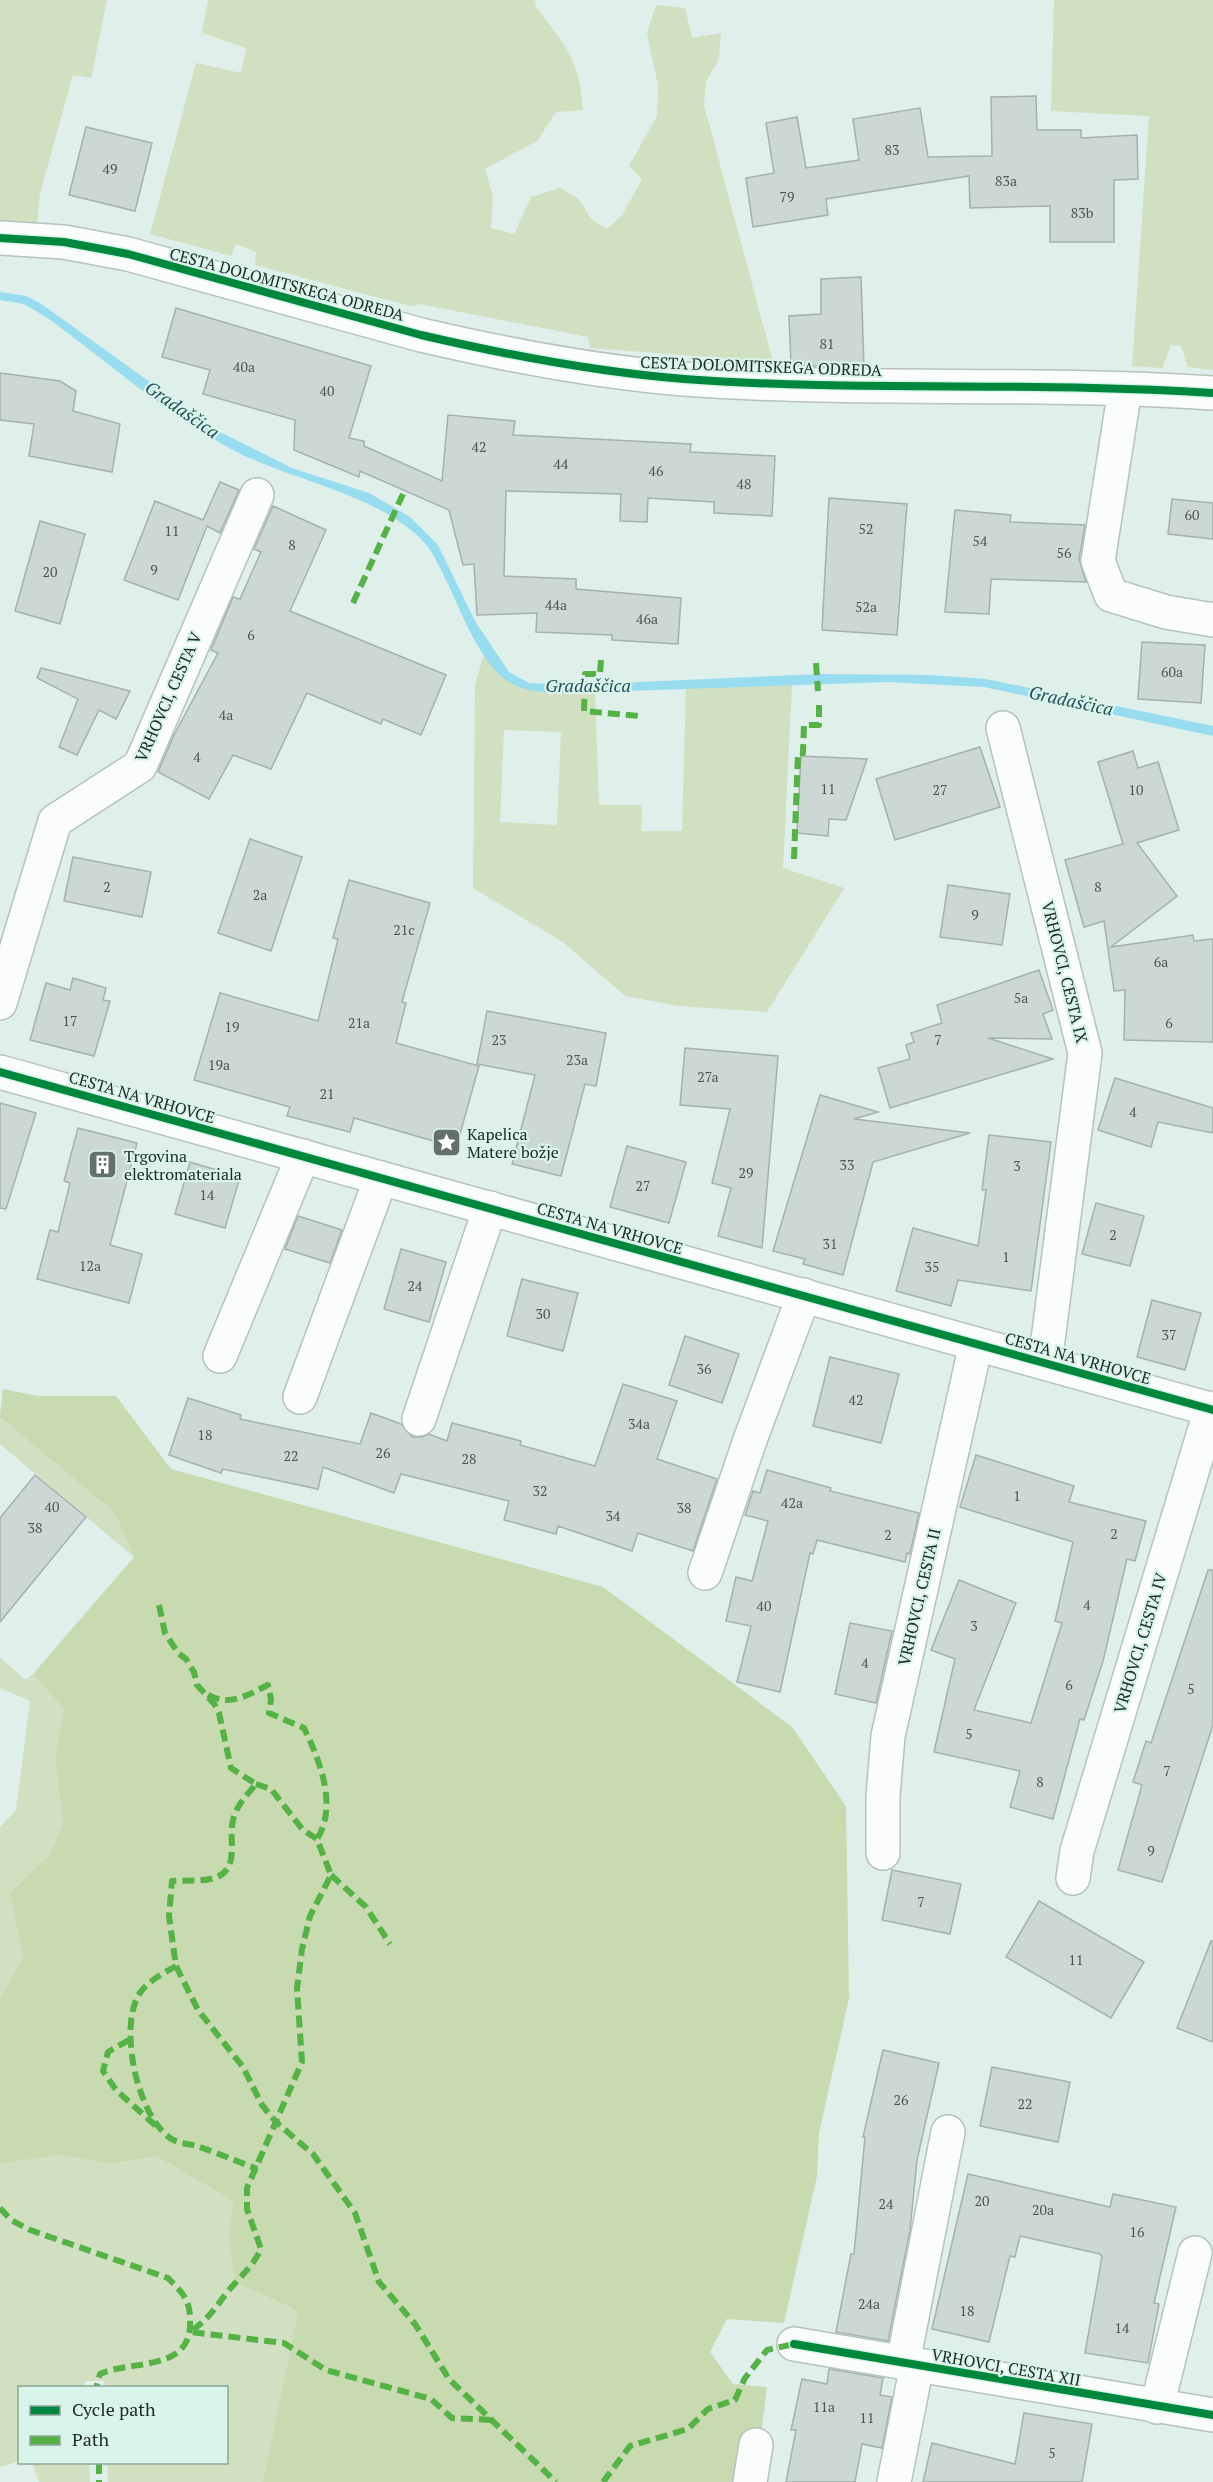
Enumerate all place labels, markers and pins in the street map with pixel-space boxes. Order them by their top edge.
place label: Kapelica Matere božje [467,1123,559,1163]
place icon: Kapelica Matere božje [430,1127,462,1159]
place label: Trgovina elektromateriala [124,1145,242,1185]
building icon: Trgovina elektromateriala [87,1149,119,1181]

